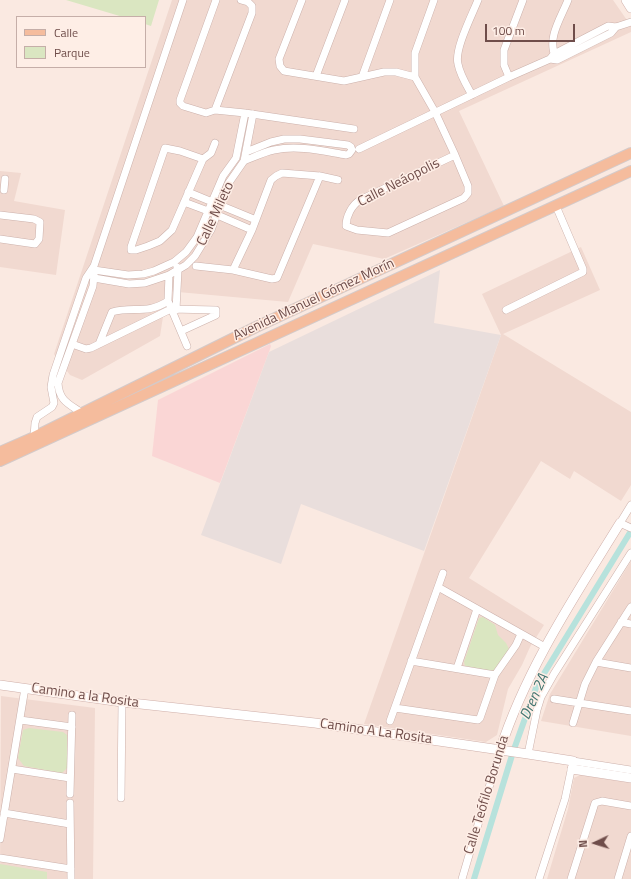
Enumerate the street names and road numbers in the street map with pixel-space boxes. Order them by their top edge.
street label: Calle Neáopolis [355,155,443,211]
street label: Calle Mileto [194,179,238,249]
street label: Avenida Manuel Gómez Morín [231,255,397,345]
street label: Camino a la Rosita [30,680,140,712]
street label: Camino A La Rosita [319,716,433,748]
street label: Calle Teófilo Borunda [461,734,513,856]

